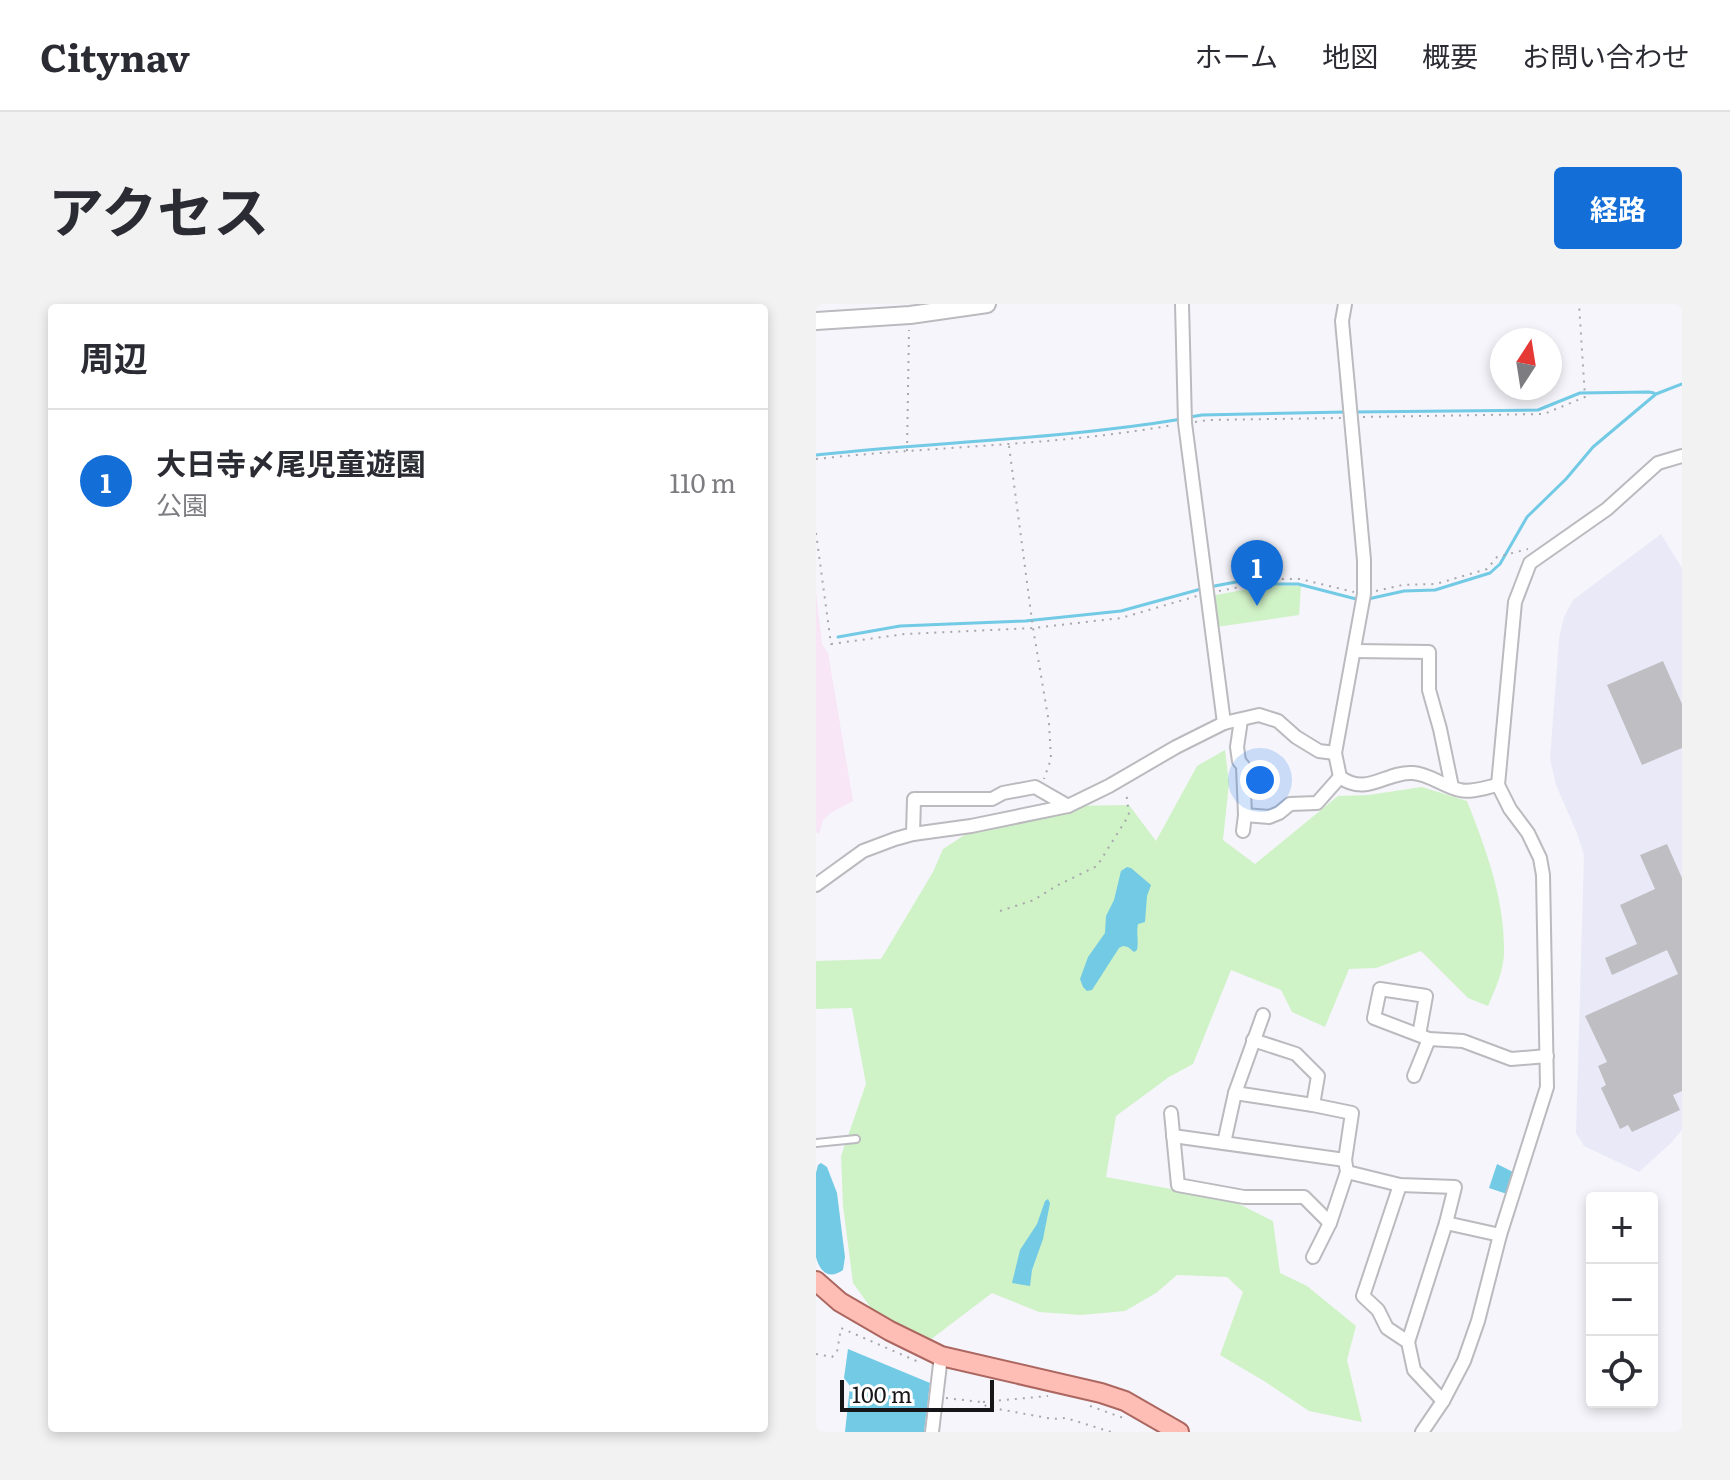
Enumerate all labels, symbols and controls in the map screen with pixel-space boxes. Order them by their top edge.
text: Citynav [40,27,190,84]
text: ホーム [1195,34,1278,76]
text: 地図 [1322,34,1378,76]
text: 概要 [1422,34,1478,76]
text: お問い合わせ [1522,34,1690,76]
text: アクセス [48,167,269,250]
button: 経路 [1554,167,1682,249]
north arrow [1490,328,1562,400]
text: 周辺 [80,331,148,381]
text: 大日寺〆尾児童遊園 [156,440,426,484]
text: 1 [101,462,111,501]
text: 110 m [669,462,736,501]
text: 公園 [156,484,208,523]
pin: 1 [1231,540,1283,606]
your location [1240,760,1280,800]
map controls [1586,1192,1658,1408]
button: + [1586,1192,1658,1264]
button: − [1586,1264,1658,1336]
button: locate [1586,1336,1658,1408]
scale bar [840,1376,994,1412]
text: 100 m [852,1377,912,1410]

